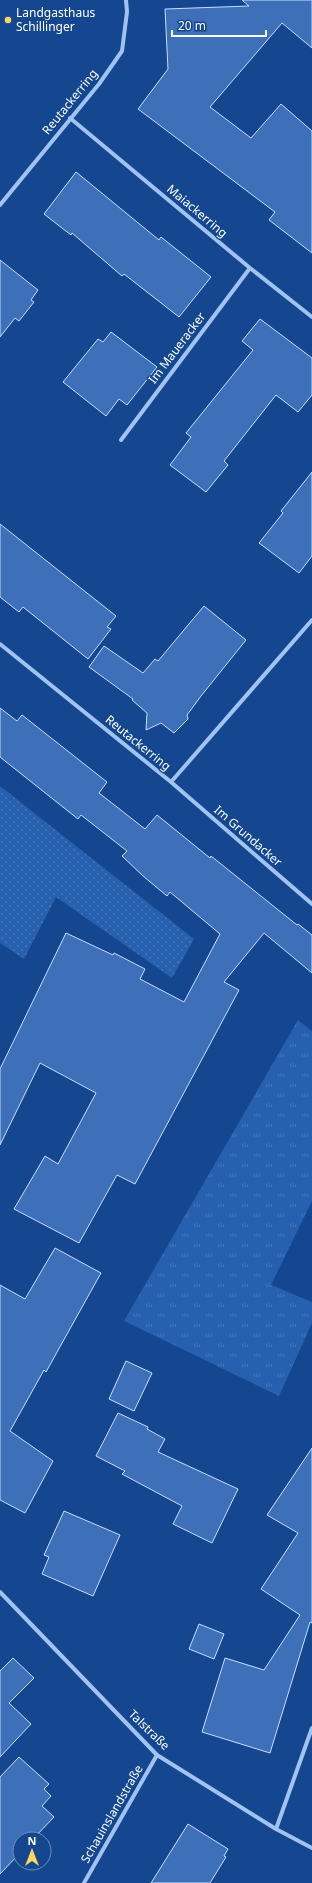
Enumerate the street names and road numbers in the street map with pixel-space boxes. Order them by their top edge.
street label: Reutackerring [38,65,101,138]
street label: Maiackerring [163,180,231,241]
street label: Im Maueracker [144,308,209,387]
street label: Reutackerring [102,711,175,774]
street label: Im Grundacker [211,801,286,870]
street label: Talstraße [125,1706,174,1754]
street label: Schauinslandstraße [77,1761,147,1866]

